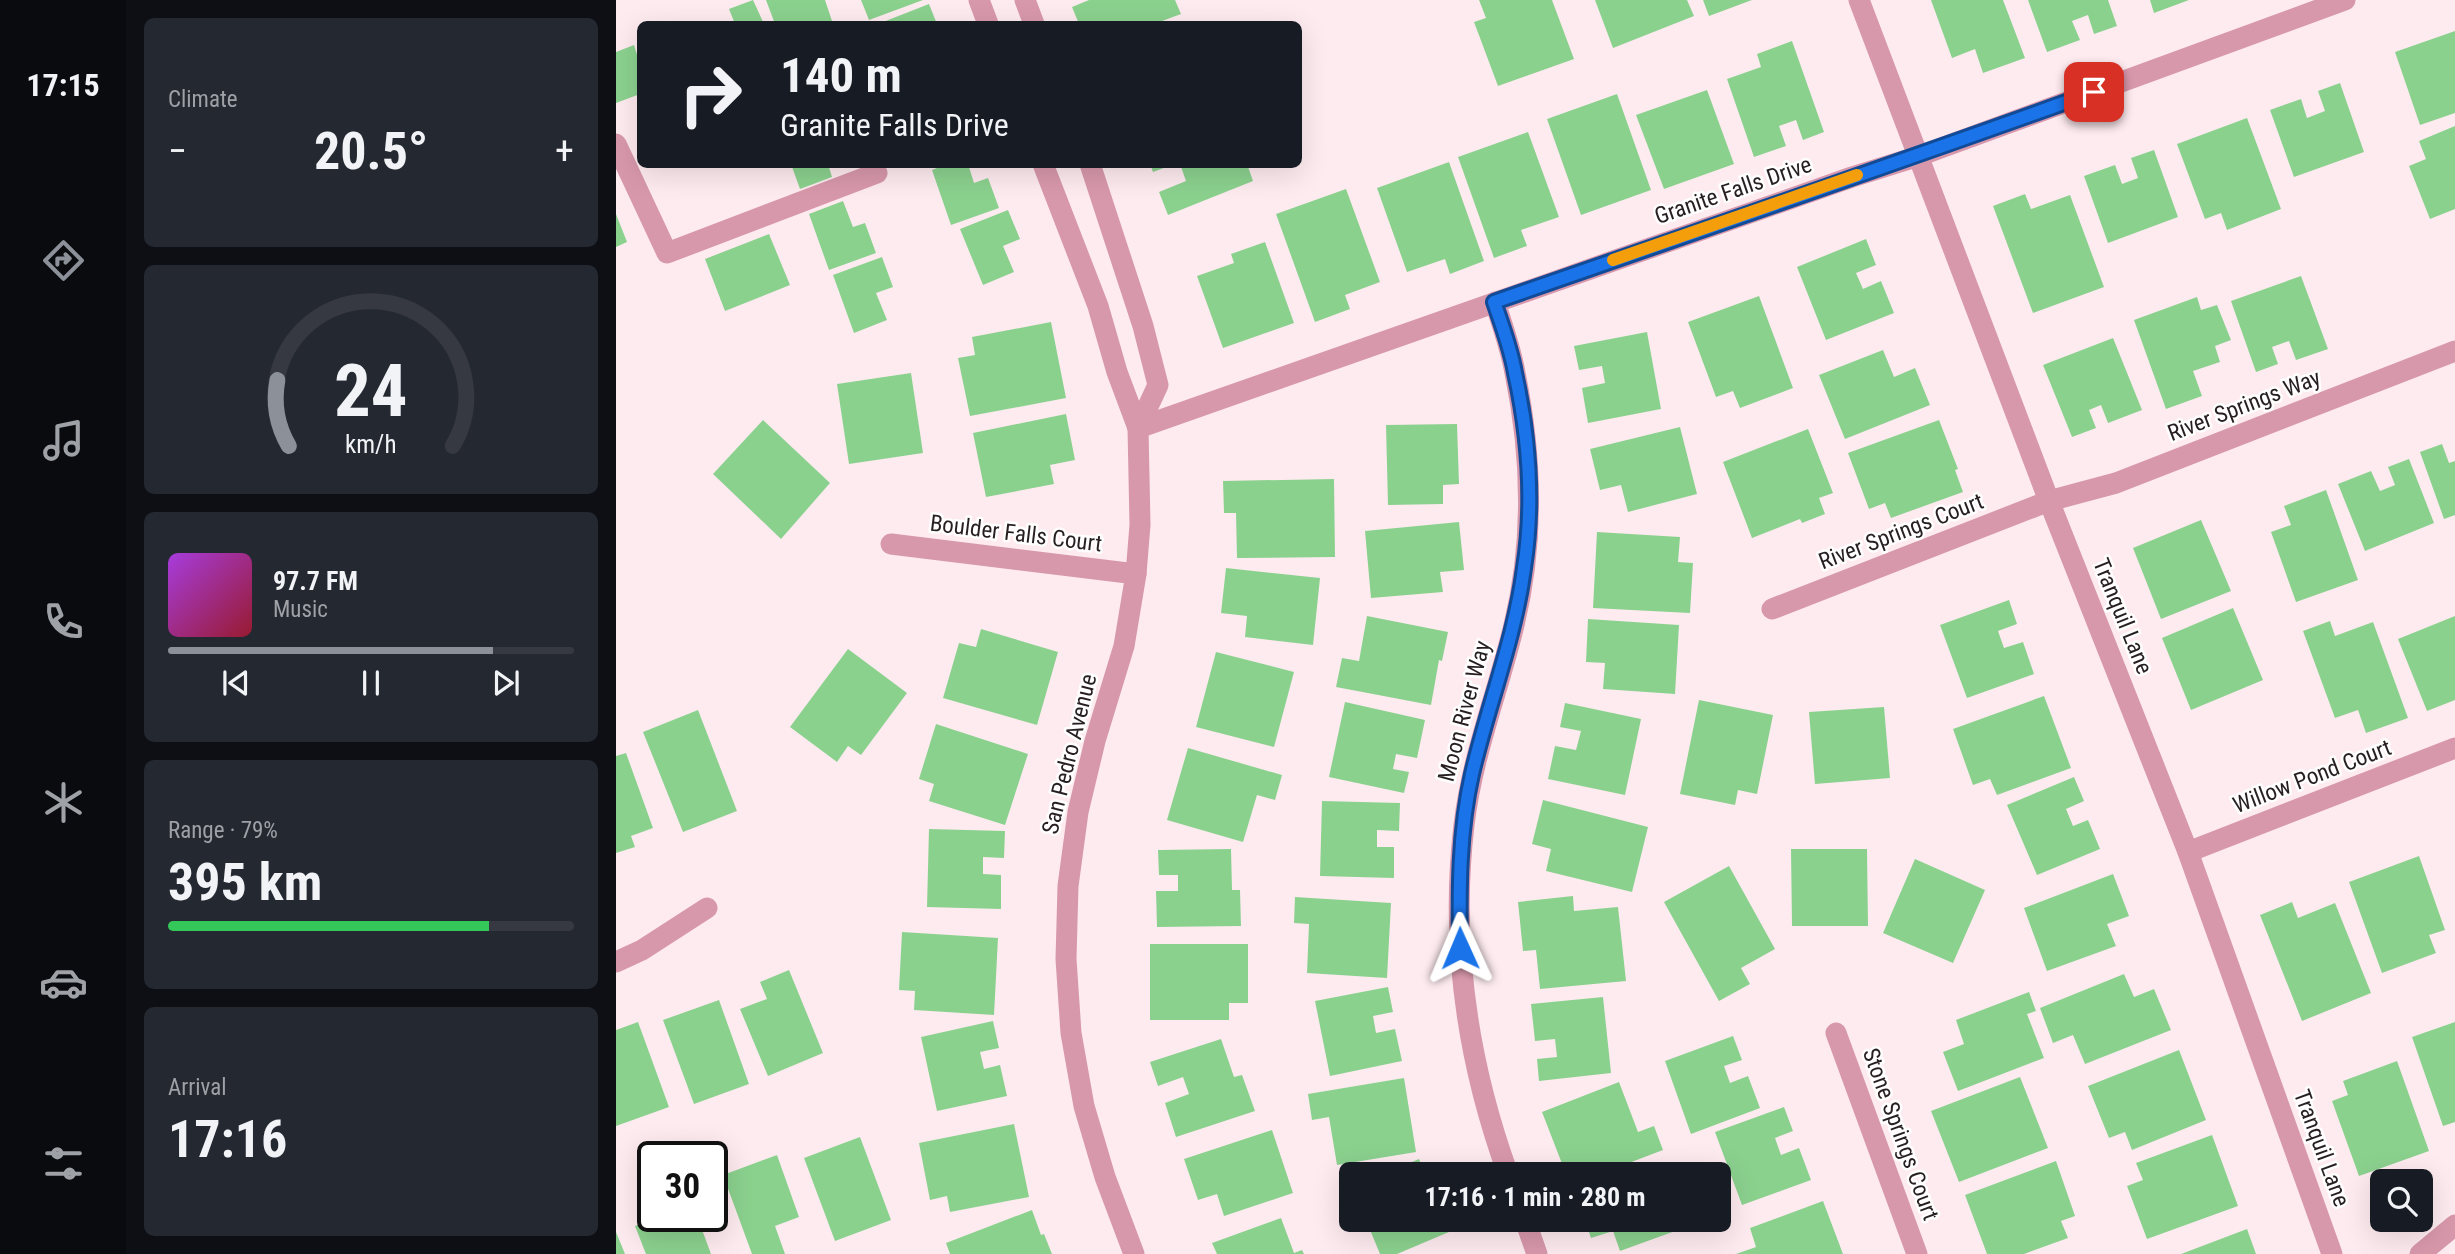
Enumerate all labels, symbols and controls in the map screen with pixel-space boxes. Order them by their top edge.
text: 140 m [780,47,902,104]
icon: right [665,49,756,140]
pin [2064,62,2124,122]
text: 17:15 [26,66,100,104]
icon: arrive [2075,73,2113,111]
text: Climate [168,86,238,113]
text: Granite Falls Drive [780,106,1009,144]
text: 20.5° [314,121,428,182]
text: − [168,129,187,173]
text: + [555,129,574,173]
street label: Granite Falls Drive [1651,151,1815,230]
icon: directions [39,236,88,285]
text: 24 [334,348,408,434]
street label: River Springs Way [2164,364,2325,447]
icon: music [39,416,88,465]
text: km/h [345,430,397,459]
street label: River Springs Court [1815,488,1987,575]
street label: Boulder Falls Court [928,510,1103,557]
street label: Tranquil Lane [2087,554,2158,678]
text: 97.7 FM [273,566,358,596]
text: Music [273,596,328,623]
icon: phone [39,597,88,646]
street label: Moon River Way [1433,637,1496,785]
icon: previous [217,664,255,702]
icon: pause [352,664,390,702]
icon: next [487,664,525,702]
street label: San Pedro Avenue [1037,671,1102,837]
street label: Willow Pond Court [2229,734,2395,819]
icon: climate [39,778,88,827]
text: Range · 79% [168,817,278,844]
text: 395 km [168,852,322,913]
position arrow [1423,911,1497,985]
icon: car [39,958,88,1007]
street label: Stone Springs Court [1857,1044,1944,1224]
text: Arrival [168,1074,227,1101]
street label: Tranquil Lane [2288,1086,2355,1210]
text: 17:16 [168,1109,287,1170]
icon: filters [39,1139,88,1188]
speed limit sign: 30 [637,1141,728,1232]
map controls [2370,1169,2433,1232]
button: search [2370,1169,2433,1232]
text: 17:16 · 1 min · 280 m [1425,1182,1645,1212]

